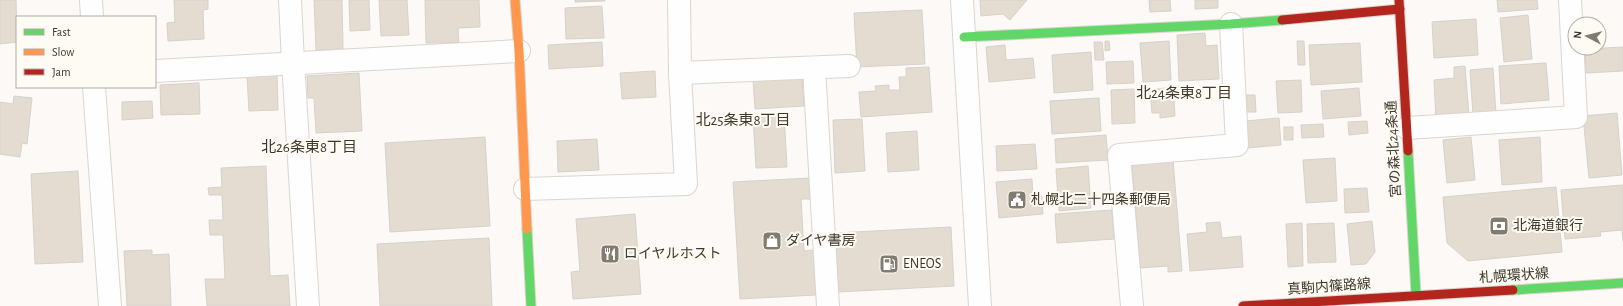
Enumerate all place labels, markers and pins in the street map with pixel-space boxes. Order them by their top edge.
public building icon: 札幌北二十四条郵便局 [1006,189,1028,211]
place label: 札幌北二十四条郵便局 [1031,191,1171,207]
bank icon: 北海道銀行 [1488,215,1510,237]
place label: 北海道銀行 [1513,217,1583,233]
shop icon: ダイヤ書房 [761,230,783,252]
place label: ダイヤ書房 [786,233,856,248]
restaurant icon: ロイヤルホスト [599,243,621,265]
place label: ロイヤルホスト [624,246,722,261]
fuel station icon: ENEOS [878,253,900,275]
place label: ENEOS [903,257,941,271]

